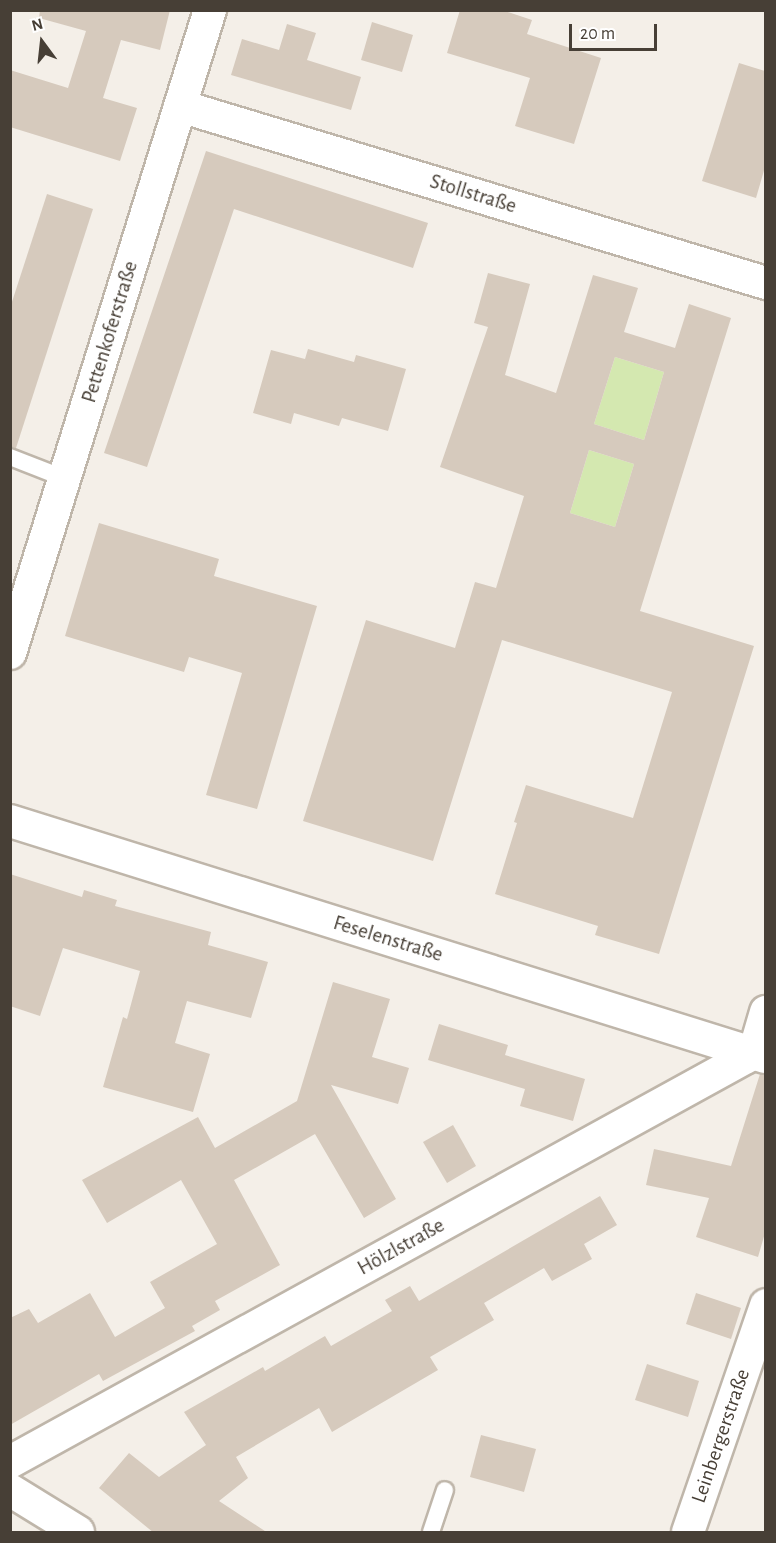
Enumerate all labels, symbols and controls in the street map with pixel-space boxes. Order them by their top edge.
north arrow [12,12,72,72]
scale bar [572,12,660,50]
text: N [30,15,45,34]
text: 20 m [580,25,615,43]
street label: Stollstraße [427,169,519,219]
street label: Pettenkoferstraße [76,258,144,406]
street label: Feselenstraße [330,910,446,968]
street label: Hölzlstraße [353,1213,449,1281]
street label: Leinbergerstraße [686,1366,756,1506]

